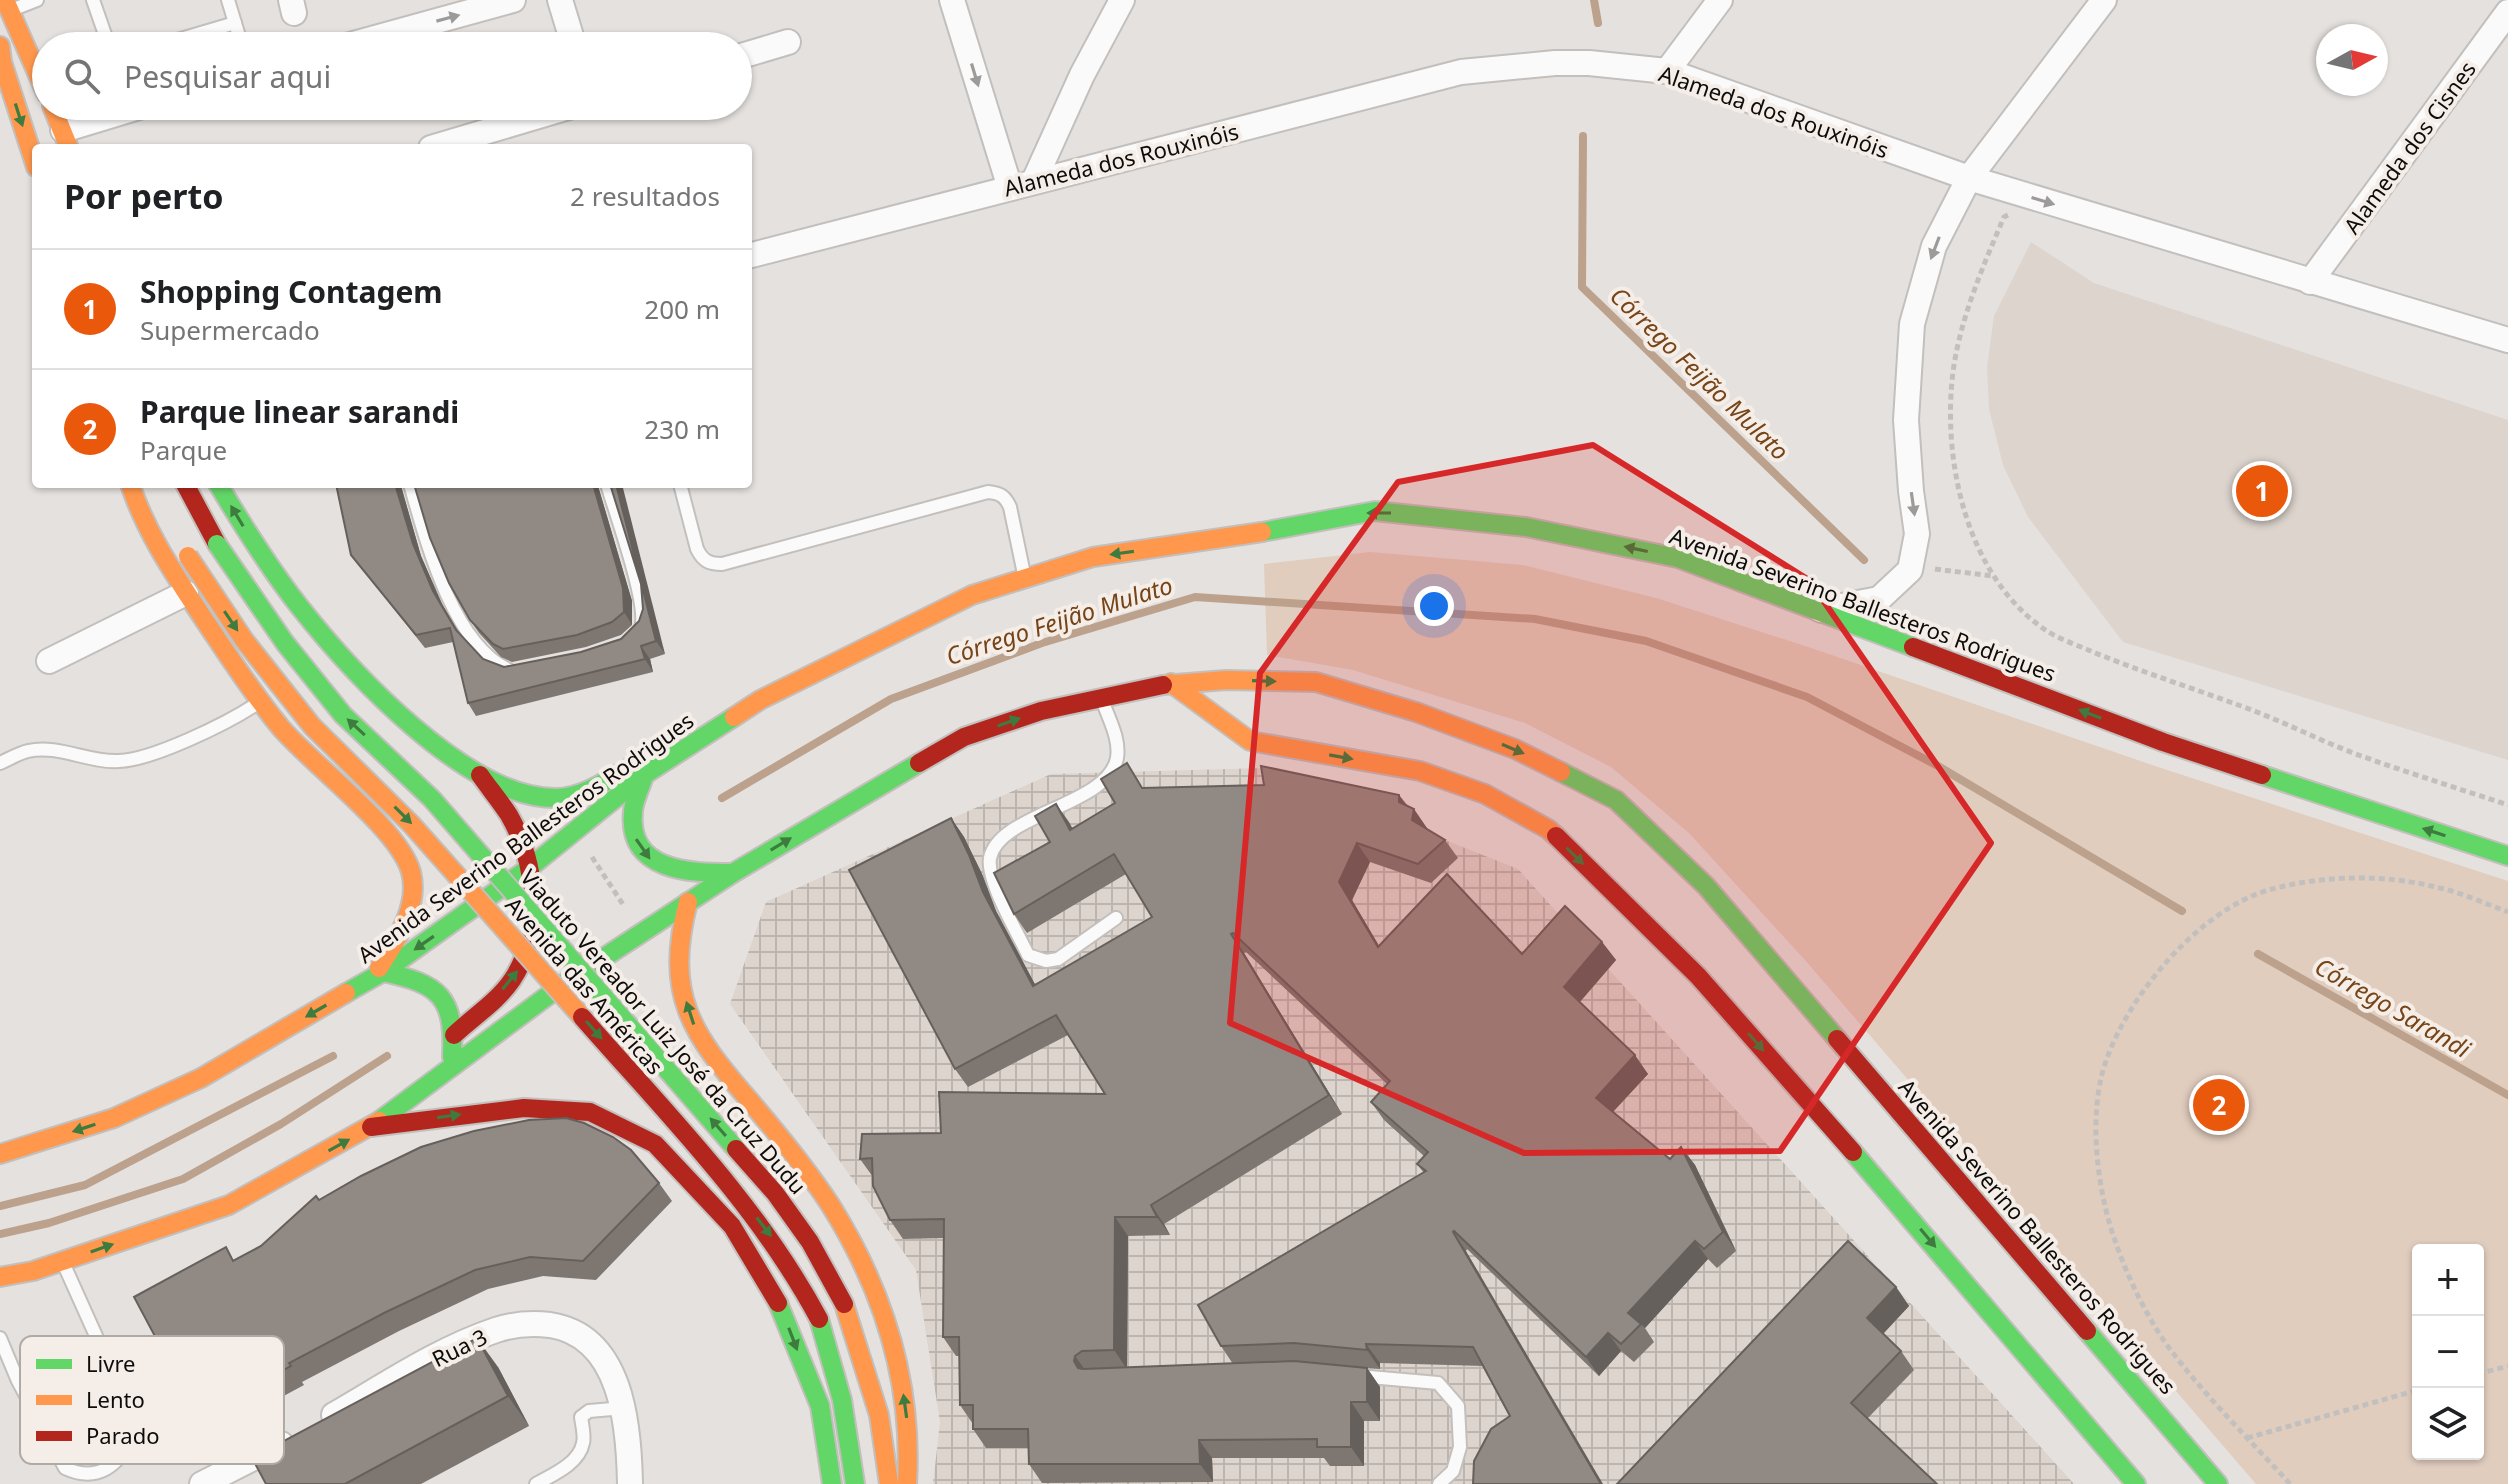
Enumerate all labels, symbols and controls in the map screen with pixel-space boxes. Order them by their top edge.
one-way arrow [437,11,461,24]
north arrow [2316,24,2388,96]
search box [32,32,752,120]
icon: search [60,54,104,98]
street label: Alameda dos Cisnes [2336,55,2482,239]
text: Pesquisar aqui [124,56,331,97]
street label: Alameda dos Rouxinóis [1655,58,1893,164]
one-way arrow [969,63,982,87]
one-way arrow [13,103,26,127]
street label: Alameda dos Rouxinóis [1001,115,1241,203]
text: Por perto [64,173,223,219]
text: 2 resultados [570,178,720,214]
one-way arrow [2032,195,2056,208]
one-way arrow [1928,236,1941,260]
text: Shopping Contagem [140,271,443,312]
water label: Córrego Feijão Mulato [1603,279,1797,467]
text: 1 [83,291,97,327]
text: 200 m [644,291,720,327]
text: Supermercado [140,312,320,348]
text: Parque linear sarandi [140,391,459,432]
text: 2 [83,411,97,447]
text: 230 m [644,411,720,447]
text: Parque [140,432,227,468]
pin: 1 [2236,461,2288,521]
one-way arrow [1907,492,1920,517]
one-way arrow [230,505,244,527]
one-way arrow [1366,507,1391,519]
street label: Avenida Severino Ballesteros Rodrigues [1666,520,2060,688]
one-way arrow [1623,542,1648,555]
one-way arrow [1110,546,1135,559]
water label: Córrego Feijão Mulato [941,568,1177,672]
your location [1414,586,1454,626]
one-way arrow [223,610,238,632]
one-way arrow [1252,675,1277,687]
street label: Avenida Severino Ballesteros Rodrigues [351,705,699,969]
one-way arrow [2078,707,2102,720]
one-way arrow [997,715,1021,727]
one-way arrow [347,719,366,737]
one-way arrow [1501,742,1525,755]
one-way arrow [1328,752,1353,764]
one-way arrow [393,805,412,824]
one-way arrow [2422,825,2446,837]
one-way arrow [635,838,650,859]
one-way arrow [770,838,792,852]
one-way arrow [1565,846,1584,865]
street label: Viaduto Vereador Luiz José da Cruz Dudu [514,862,814,1200]
street label: Avenida das Américas [500,890,670,1080]
one-way arrow [414,935,435,950]
water label: Córrego Sarandi [2309,949,2477,1065]
one-way arrow [501,971,518,991]
one-way arrow [683,1001,696,1025]
one-way arrow [305,1004,327,1018]
one-way arrow [585,1020,602,1040]
one-way arrow [1747,1032,1764,1052]
street label: Avenida Severino Ballesteros Rodrigues [1893,1072,2183,1400]
pin: 2 [2193,1075,2245,1135]
one-way arrow [437,1110,462,1123]
one-way arrow [710,1118,727,1138]
one-way arrow [72,1122,96,1134]
one-way arrow [328,1138,351,1151]
one-way arrow [755,1217,772,1237]
one-way arrow [1919,1228,1936,1248]
one-way arrow [90,1241,114,1253]
map controls [2412,1244,2484,1460]
button: + [2412,1244,2484,1316]
button: − [2412,1316,2484,1388]
street label: Rua 3 [426,1321,492,1373]
one-way arrow [787,1327,800,1351]
legend [20,1336,284,1464]
text: Livre [86,1348,135,1378]
text: Lento [86,1384,145,1414]
button: layers [2412,1388,2484,1460]
one-way arrow [898,1394,911,1419]
text: Parado [86,1420,159,1450]

